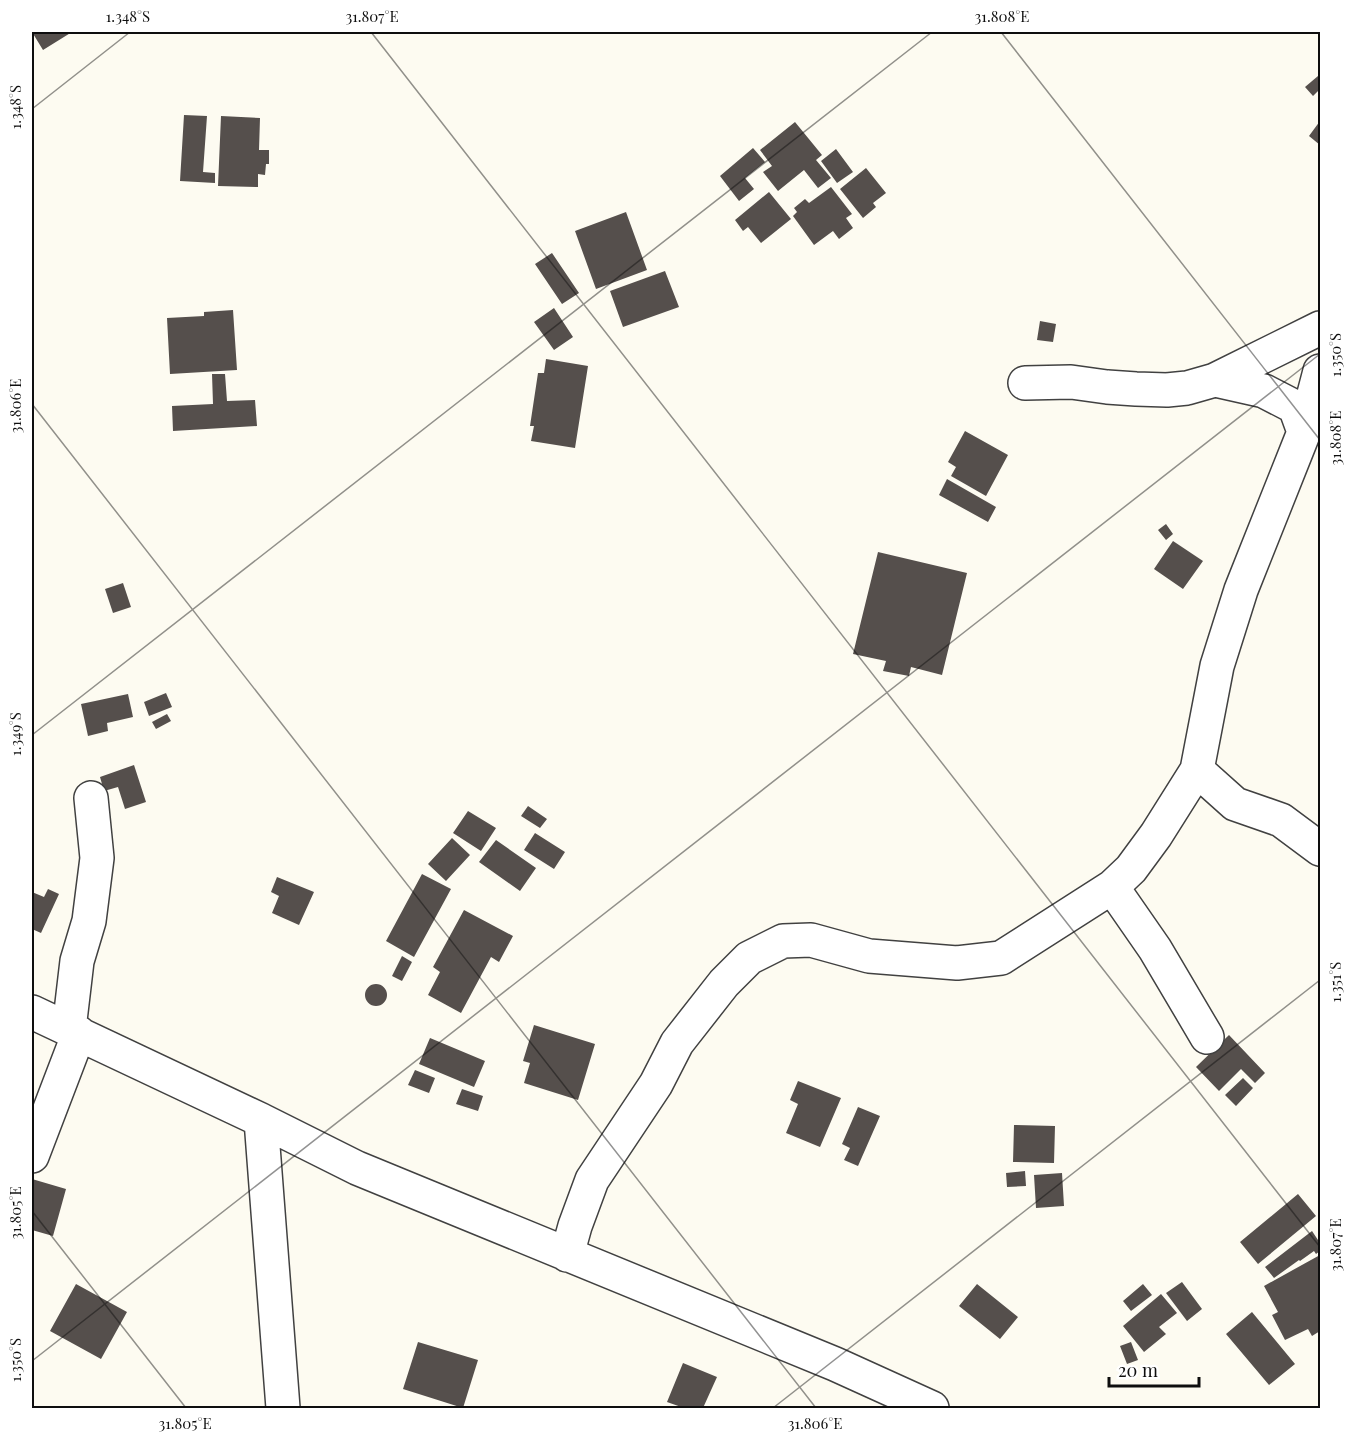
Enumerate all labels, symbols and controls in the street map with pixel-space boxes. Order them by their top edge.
text: 1.348°S [106,6,150,26]
text: 31.807°E [345,6,399,26]
text: 31.808°E [975,6,1029,26]
text: 1.348°S [5,85,25,129]
text: 1.350°S [1325,333,1345,377]
text: 31.806°E [5,379,25,433]
text: 31.808°E [1325,411,1345,465]
text: 1.349°S [5,712,25,756]
text: 1.351°S [1325,962,1345,1002]
text: 31.805°E [5,1186,25,1240]
text: 31.807°E [1325,1218,1345,1272]
text: 1.350°S [5,1338,25,1382]
scale bar [1109,1350,1199,1388]
text: 20 m [1118,1358,1158,1382]
text: 31.805°E [158,1413,212,1433]
text: 31.806°E [788,1413,842,1433]

